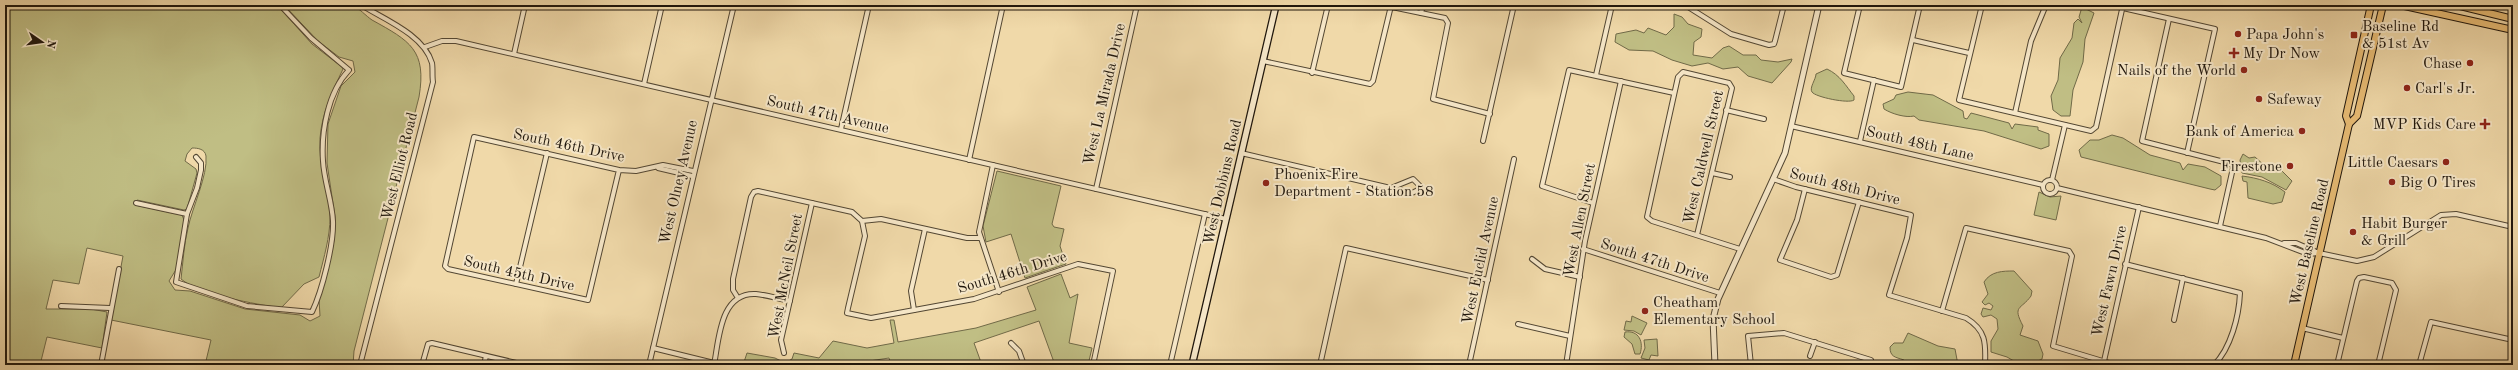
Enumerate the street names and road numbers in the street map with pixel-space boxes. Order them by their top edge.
street label: West La Mirada Drive [1082,22,1129,167]
street label: West Caldwell Street [1682,89,1727,226]
street label: South 47th Avenue [765,94,890,137]
street label: West Elliot Road [380,111,421,222]
street label: West Dobbins Road [1202,118,1245,246]
street label: West Olney Avenue [658,119,701,246]
street label: South 48th Lane [1864,125,1975,164]
street label: South 46th Drive [512,127,626,166]
street label: West Allen Street [1562,162,1599,279]
street label: South 48th Drive [1788,166,1902,208]
street label: West Baseline Road [2289,177,2332,307]
street label: West Euclid Avenue [1461,195,1502,326]
street label: West McNeil Street [767,212,806,340]
street label: West Fawn Drive [2090,224,2131,338]
street label: South 47th Drive [1598,237,1711,286]
street label: South 46th Drive [956,250,1069,297]
street label: South 45th Drive [462,254,576,295]

